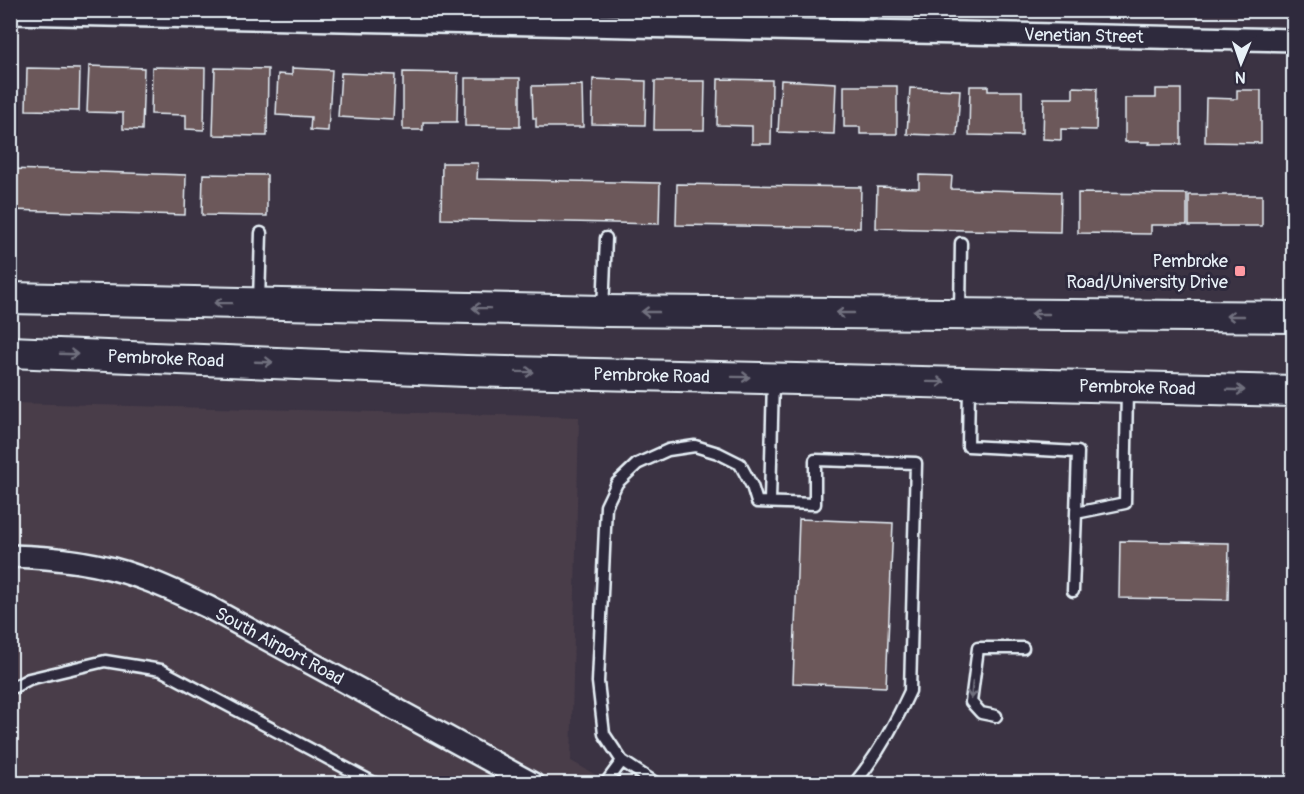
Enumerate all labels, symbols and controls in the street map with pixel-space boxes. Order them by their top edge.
street label: Venetian Street [1024,23,1145,48]
north arrow [1211,33,1271,93]
text: N [1235,67,1246,87]
place label: Pembroke Road/University Drive [1066,250,1228,294]
marker: Pembroke Road/University Drive [1233,264,1247,278]
one-way arrow [214,297,234,308]
one-way arrow [472,303,492,314]
one-way arrow [641,306,661,317]
one-way arrow [836,307,856,319]
one-way arrow [1031,309,1051,320]
one-way arrow [1226,310,1246,322]
street label: Pembroke Road [107,345,225,372]
one-way arrow [58,349,78,360]
one-way arrow [253,357,273,368]
street label: Pembroke Road [593,363,710,388]
one-way arrow [514,367,534,378]
one-way arrow [730,372,750,383]
street label: Pembroke Road [1079,374,1196,400]
one-way arrow [925,377,945,388]
one-way arrow [1225,384,1245,395]
street label: South Airport Road [211,602,348,690]
one-way arrow [966,679,977,699]

